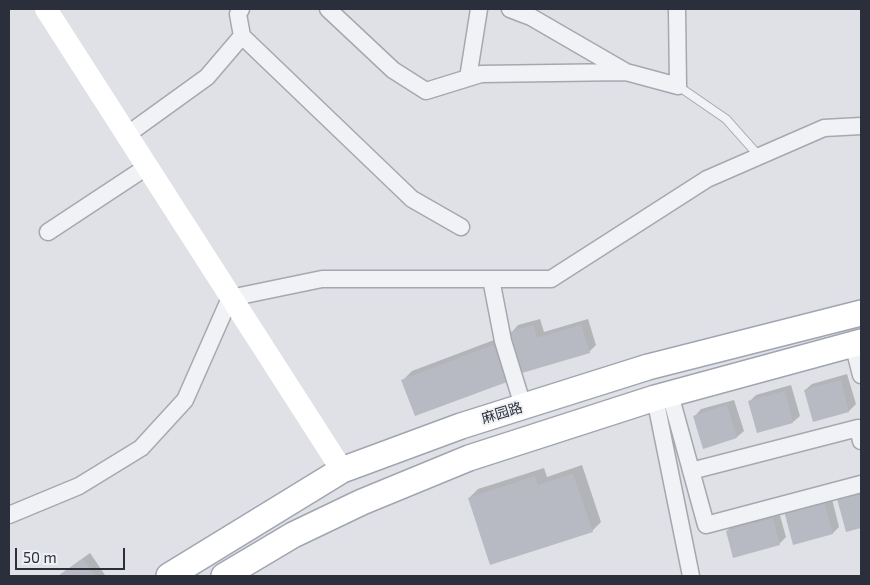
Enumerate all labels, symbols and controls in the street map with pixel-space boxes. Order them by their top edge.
street label: 麻园路 [479,399,525,427]
scale bar [18,538,128,570]
text: 50 m [23,548,57,566]

